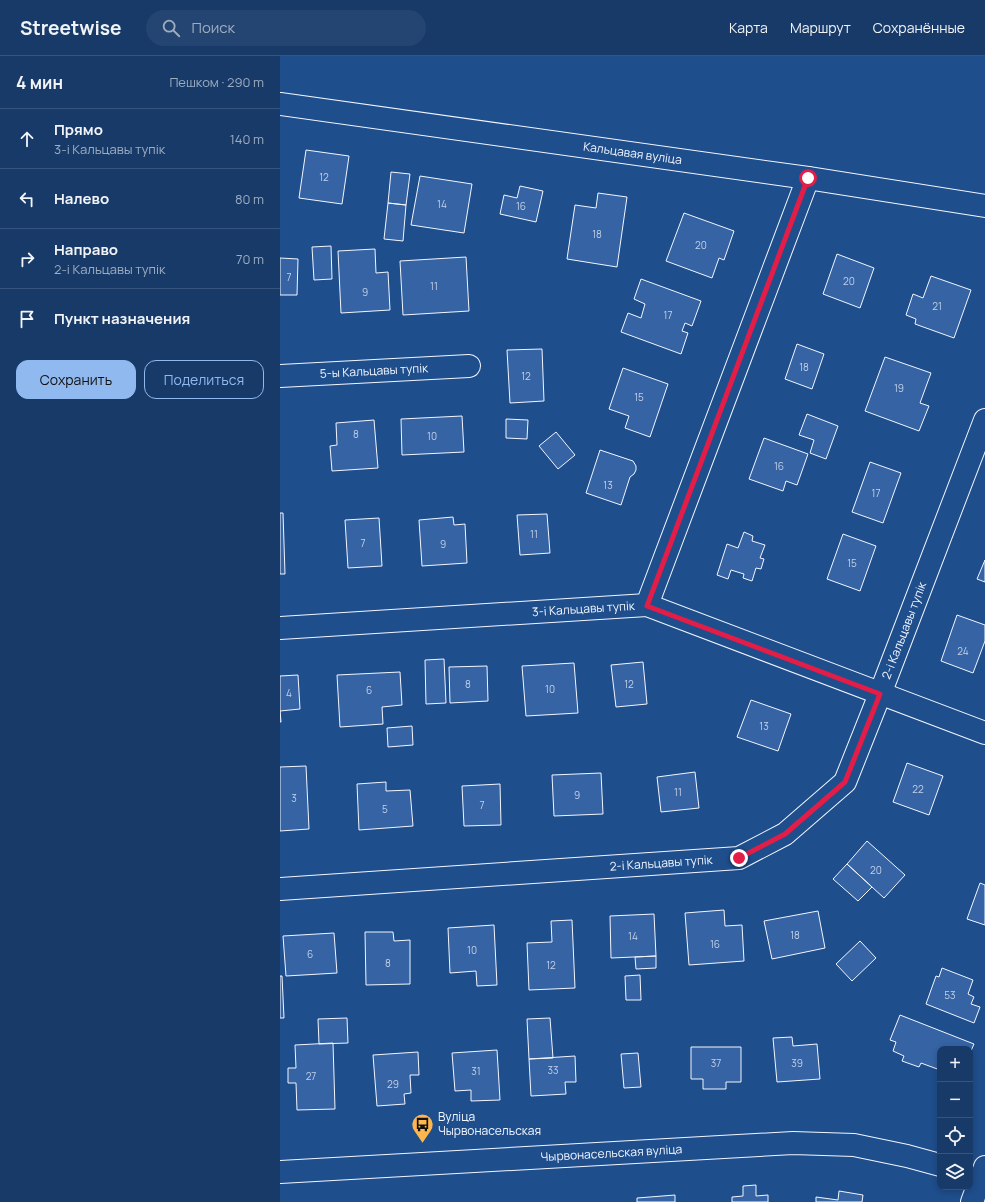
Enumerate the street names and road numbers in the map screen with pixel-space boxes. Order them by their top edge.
street label: Кальцавая вуліца [582,138,683,168]
street label: 5-ы Кальцавы тупік [319,359,429,382]
street label: 2-і Кальцавы тупік [877,578,931,681]
street label: 3-і Кальцавы тупік [532,597,636,620]
street label: 2-і Кальцавы тупік [609,851,714,875]
street label: Чырвонасельская вуліца [540,1140,683,1165]

